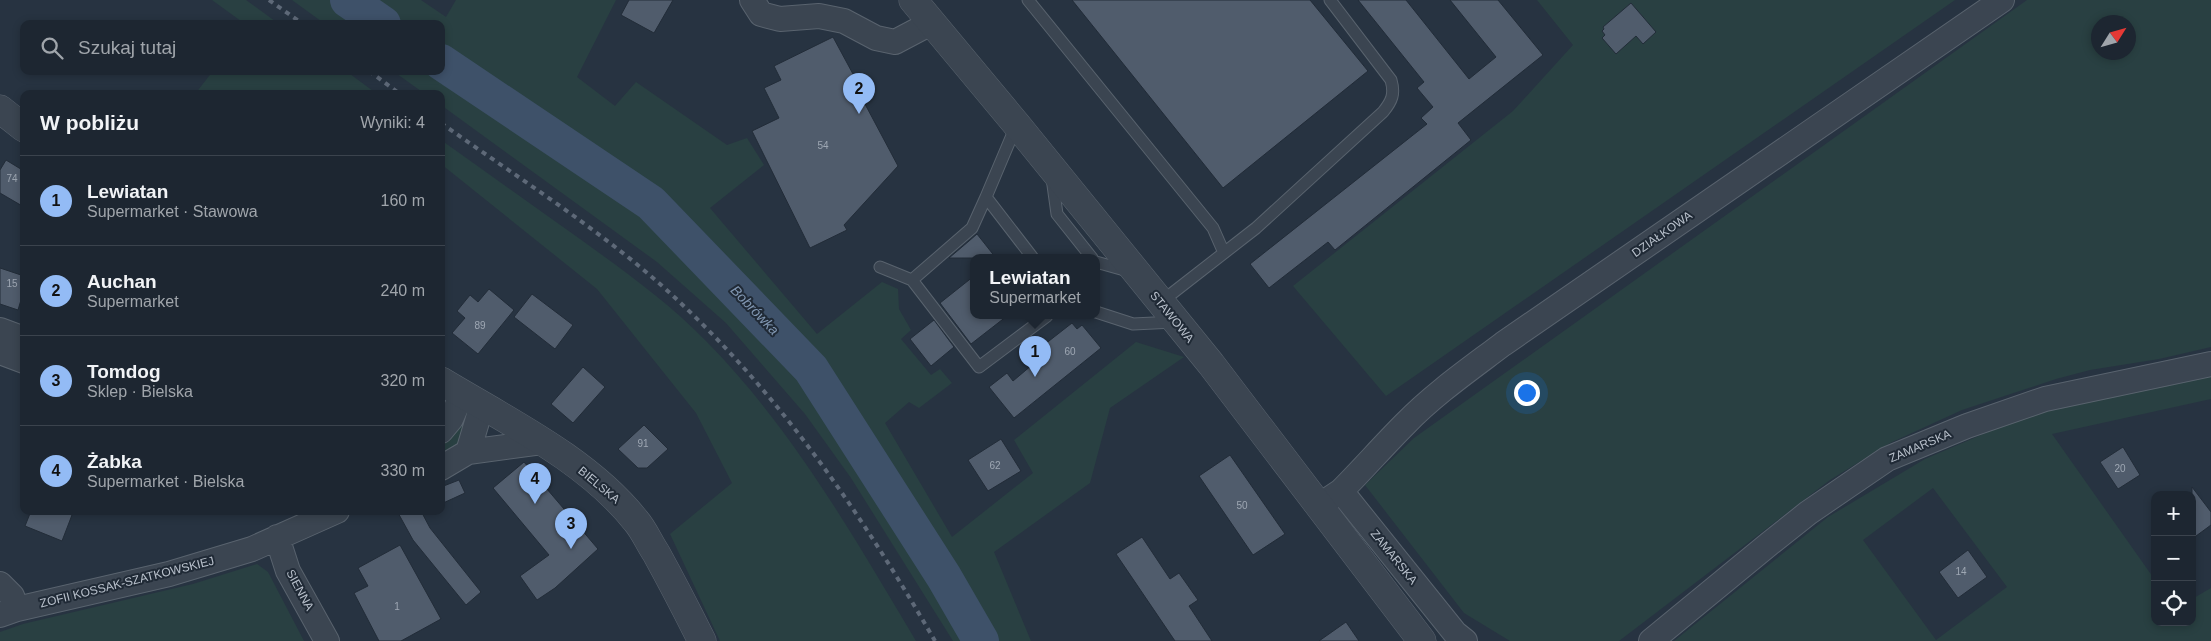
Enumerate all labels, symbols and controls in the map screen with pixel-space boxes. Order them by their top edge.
north arrow [2091,15,2136,60]
search box [20,20,445,75]
icon: search [38,34,66,62]
text: Szukaj tutaj [78,37,176,58]
pin: 2 [843,73,875,114]
text: W pobliżu [40,111,139,134]
text: Wyniki: 4 [360,114,425,131]
house number: 54 [817,140,829,151]
house number: 74 [6,173,18,184]
text: Lewiatan [87,181,168,202]
text: 1 [52,192,60,209]
text: 160 m [381,192,425,209]
text: Supermarket · Stawowa [87,203,258,220]
street label: DZIAŁKOWA [1629,208,1695,260]
popup [970,254,1100,319]
text: Lewiatan [989,267,1071,288]
text: Auchan [87,271,157,292]
house number: 15 [6,278,18,289]
text: 2 [52,282,60,299]
text: 240 m [381,282,425,299]
water label: Bobrówka [728,282,783,338]
text: Supermarket [989,289,1081,306]
street label: STAWOWA [1147,289,1197,345]
text: Supermarket [87,293,179,310]
house number: 89 [474,320,486,331]
pin: 1 [1019,336,1051,377]
house number: 60 [1064,346,1076,357]
text: Tomdog [87,361,161,382]
text: 3 [52,372,60,389]
text: 320 m [381,372,425,389]
your location [1514,380,1540,406]
text: Sklep · Bielska [87,383,193,400]
street label: ZAMARSKA [1887,427,1953,465]
house number: 91 [637,438,649,449]
text: Żabka [87,451,142,472]
house number: 62 [989,460,1001,471]
text: 4 [52,462,60,479]
text: 330 m [381,462,425,479]
pin: 4 [519,463,551,504]
house number: 20 [2114,463,2126,474]
street label: BIELSKA [575,464,623,506]
text: Supermarket · Bielska [87,473,244,490]
map controls [2151,491,2196,626]
button: + [2151,491,2196,536]
house number: 50 [1236,500,1248,511]
pin: 3 [555,508,587,549]
street label: ZAMARSKA [1368,527,1420,587]
button: − [2151,536,2196,581]
street label: ZOFII KOSSAK-SZATKOWSKIEJ [38,554,216,610]
house number: 14 [1955,566,1967,577]
street label: SIENNA [283,567,317,613]
button: locate [2151,581,2196,626]
house number: 1 [394,601,400,612]

